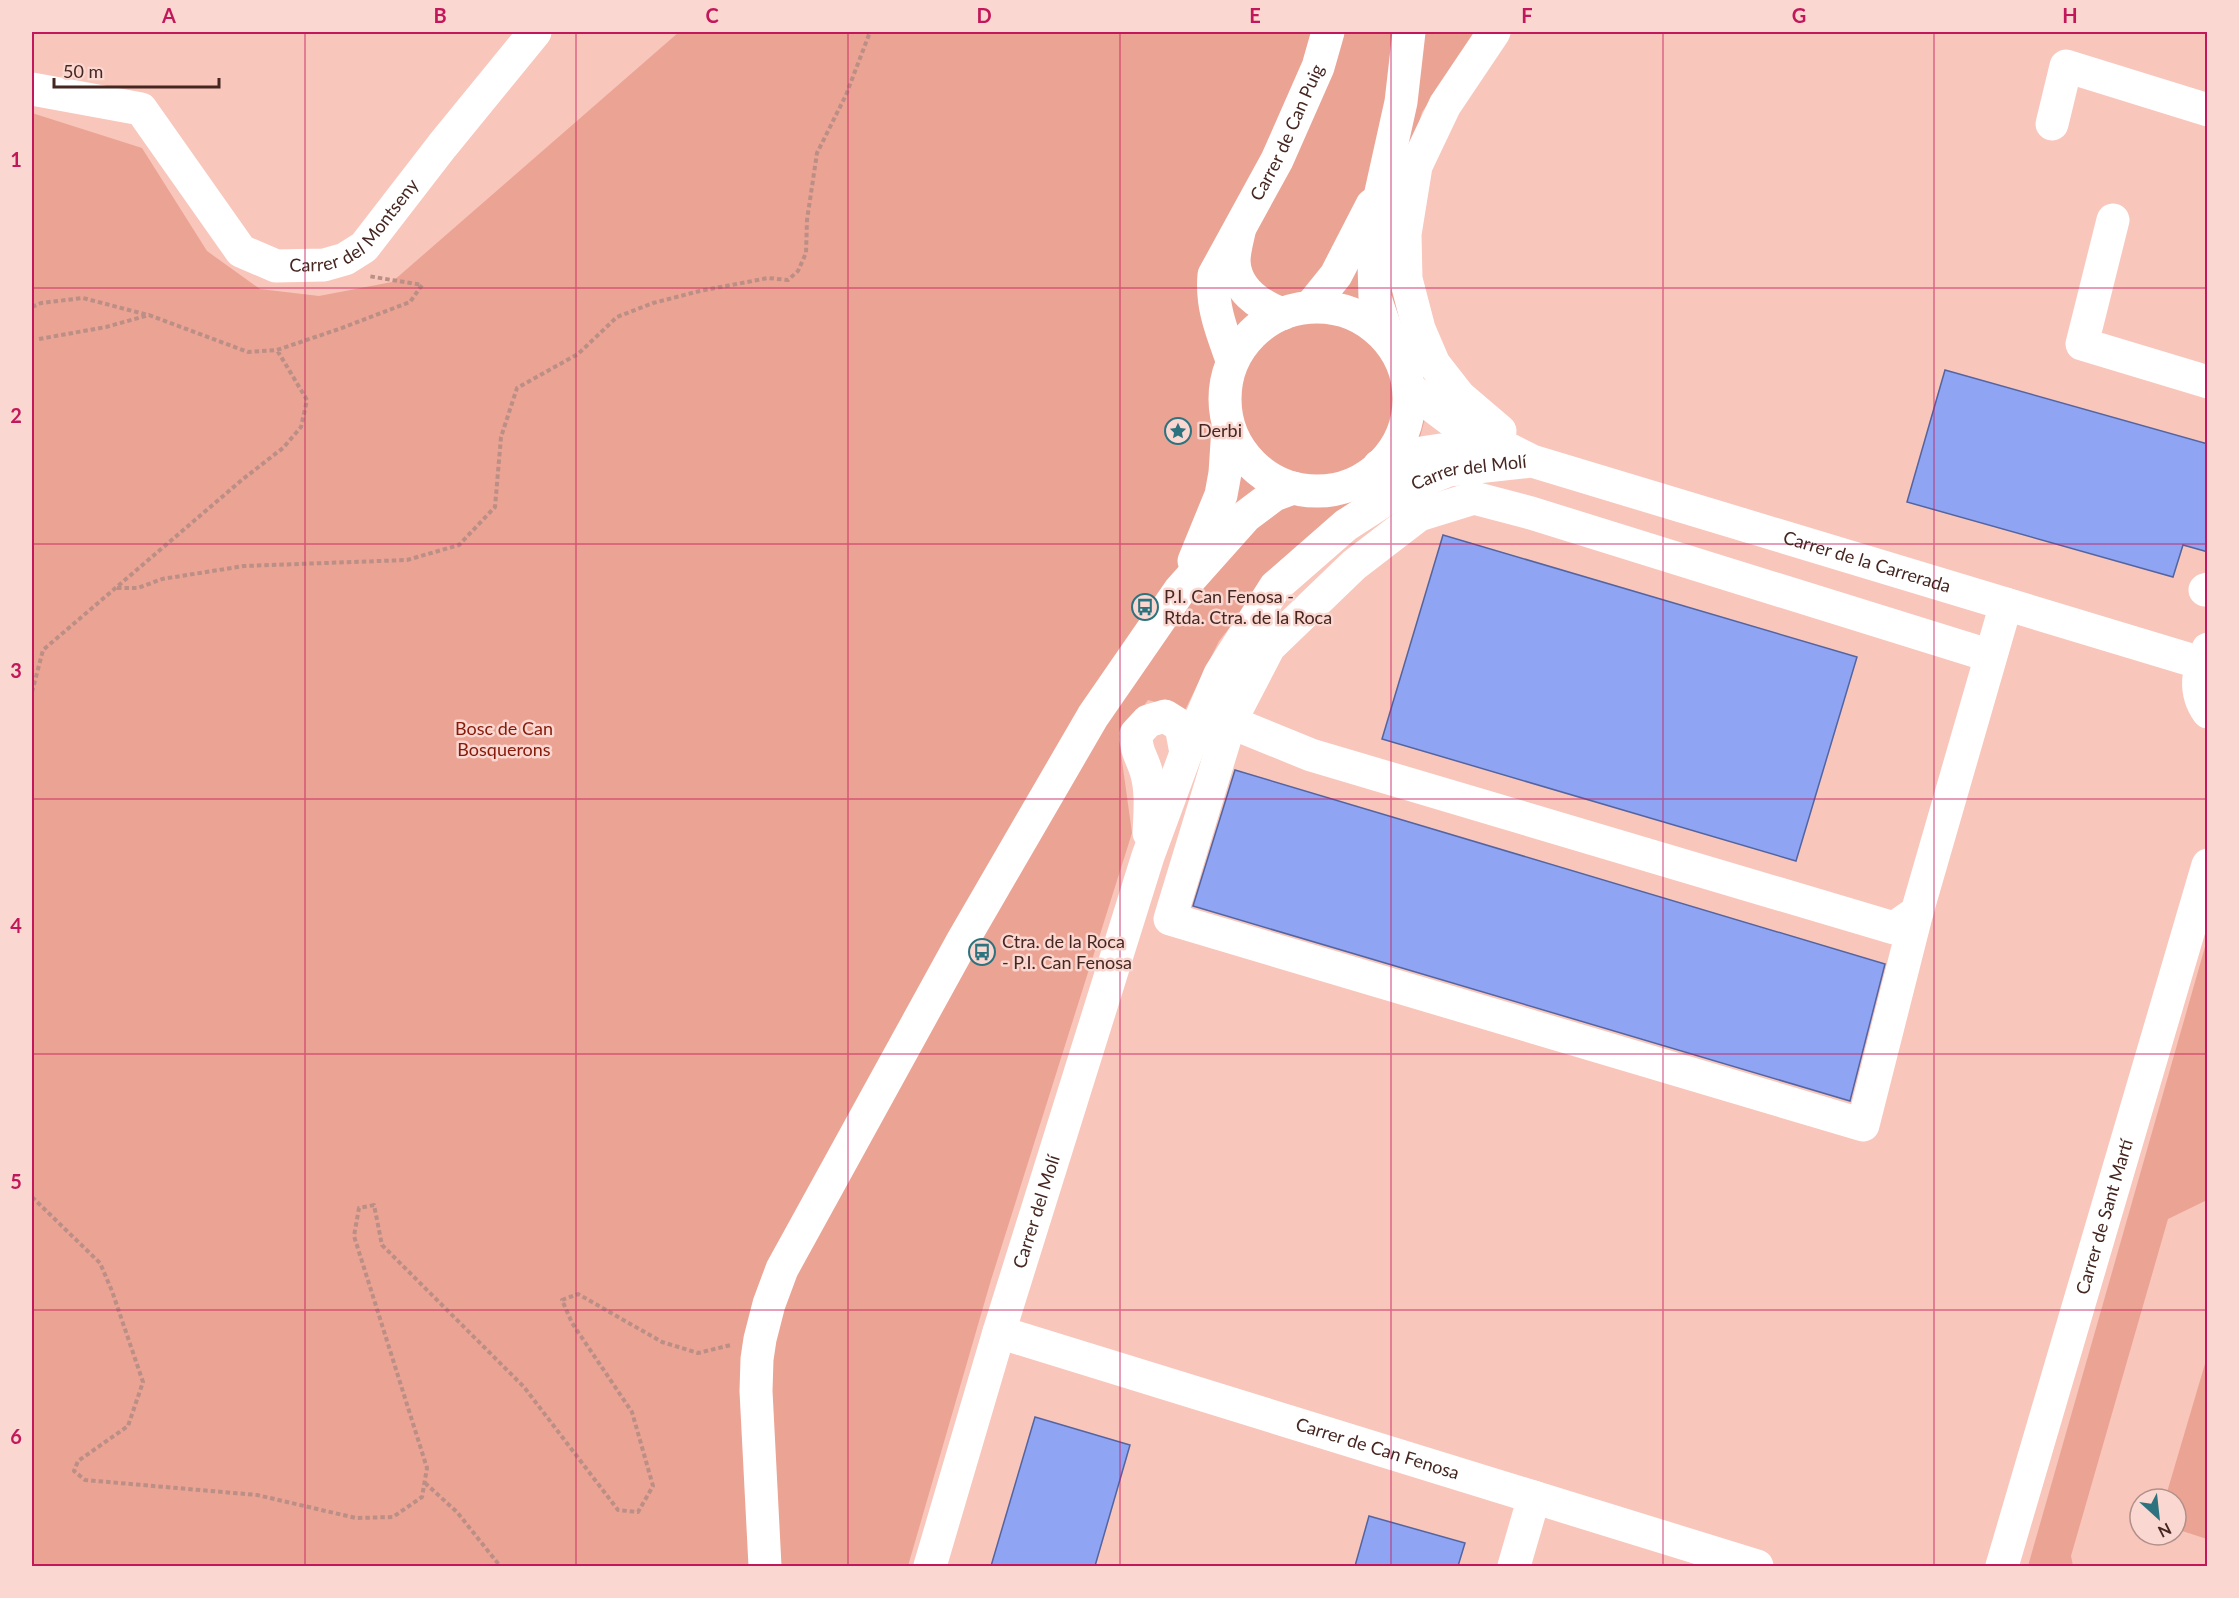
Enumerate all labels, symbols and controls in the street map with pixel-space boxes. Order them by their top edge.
text: A [161,3,176,27]
text: B [433,3,447,27]
text: C [705,3,719,27]
text: D [976,3,992,27]
text: E [1249,3,1261,27]
text: F [1521,3,1533,27]
text: G [1792,3,1806,27]
text: H [2062,3,2078,27]
scale bar [54,51,219,89]
text: 50 m [63,60,103,82]
street label: Carrer de Can Puig [1245,61,1328,204]
text: 1 [10,147,22,171]
street label: Carrer del Montseny [289,173,423,276]
text: 2 [10,403,22,427]
place icon: Derbi [1163,416,1193,446]
place label: Derbi [1198,419,1242,441]
street label: Carrer del Molí [1408,450,1528,494]
street label: Carrer de la Carrerada [1781,526,1954,597]
place label: P.I. Can Fenosa - Rtda. Ctra. de la Roca [1164,585,1332,628]
bus stop icon: P.I. Can Fenosa - Rtda. Ctra. de la Roca [1130,592,1160,622]
text: 3 [10,658,22,682]
park label: Bosc de Can Bosquerons [455,717,553,760]
text: 4 [10,913,22,937]
place label: Ctra. de la Roca - P.I. Can Fenosa [1002,930,1132,973]
bus stop icon: Ctra. de la Roca - P.I. Can Fenosa [967,937,997,967]
street label: Carrer de Sant Martí [2070,1135,2137,1297]
street label: Carrer del Molí [1008,1151,1064,1271]
text: 5 [10,1169,22,1193]
street label: Carrer de Can Fenosa [1293,1412,1462,1483]
text: 6 [10,1424,22,1448]
north arrow [2128,1487,2188,1547]
text: N [2155,1520,2175,1542]

